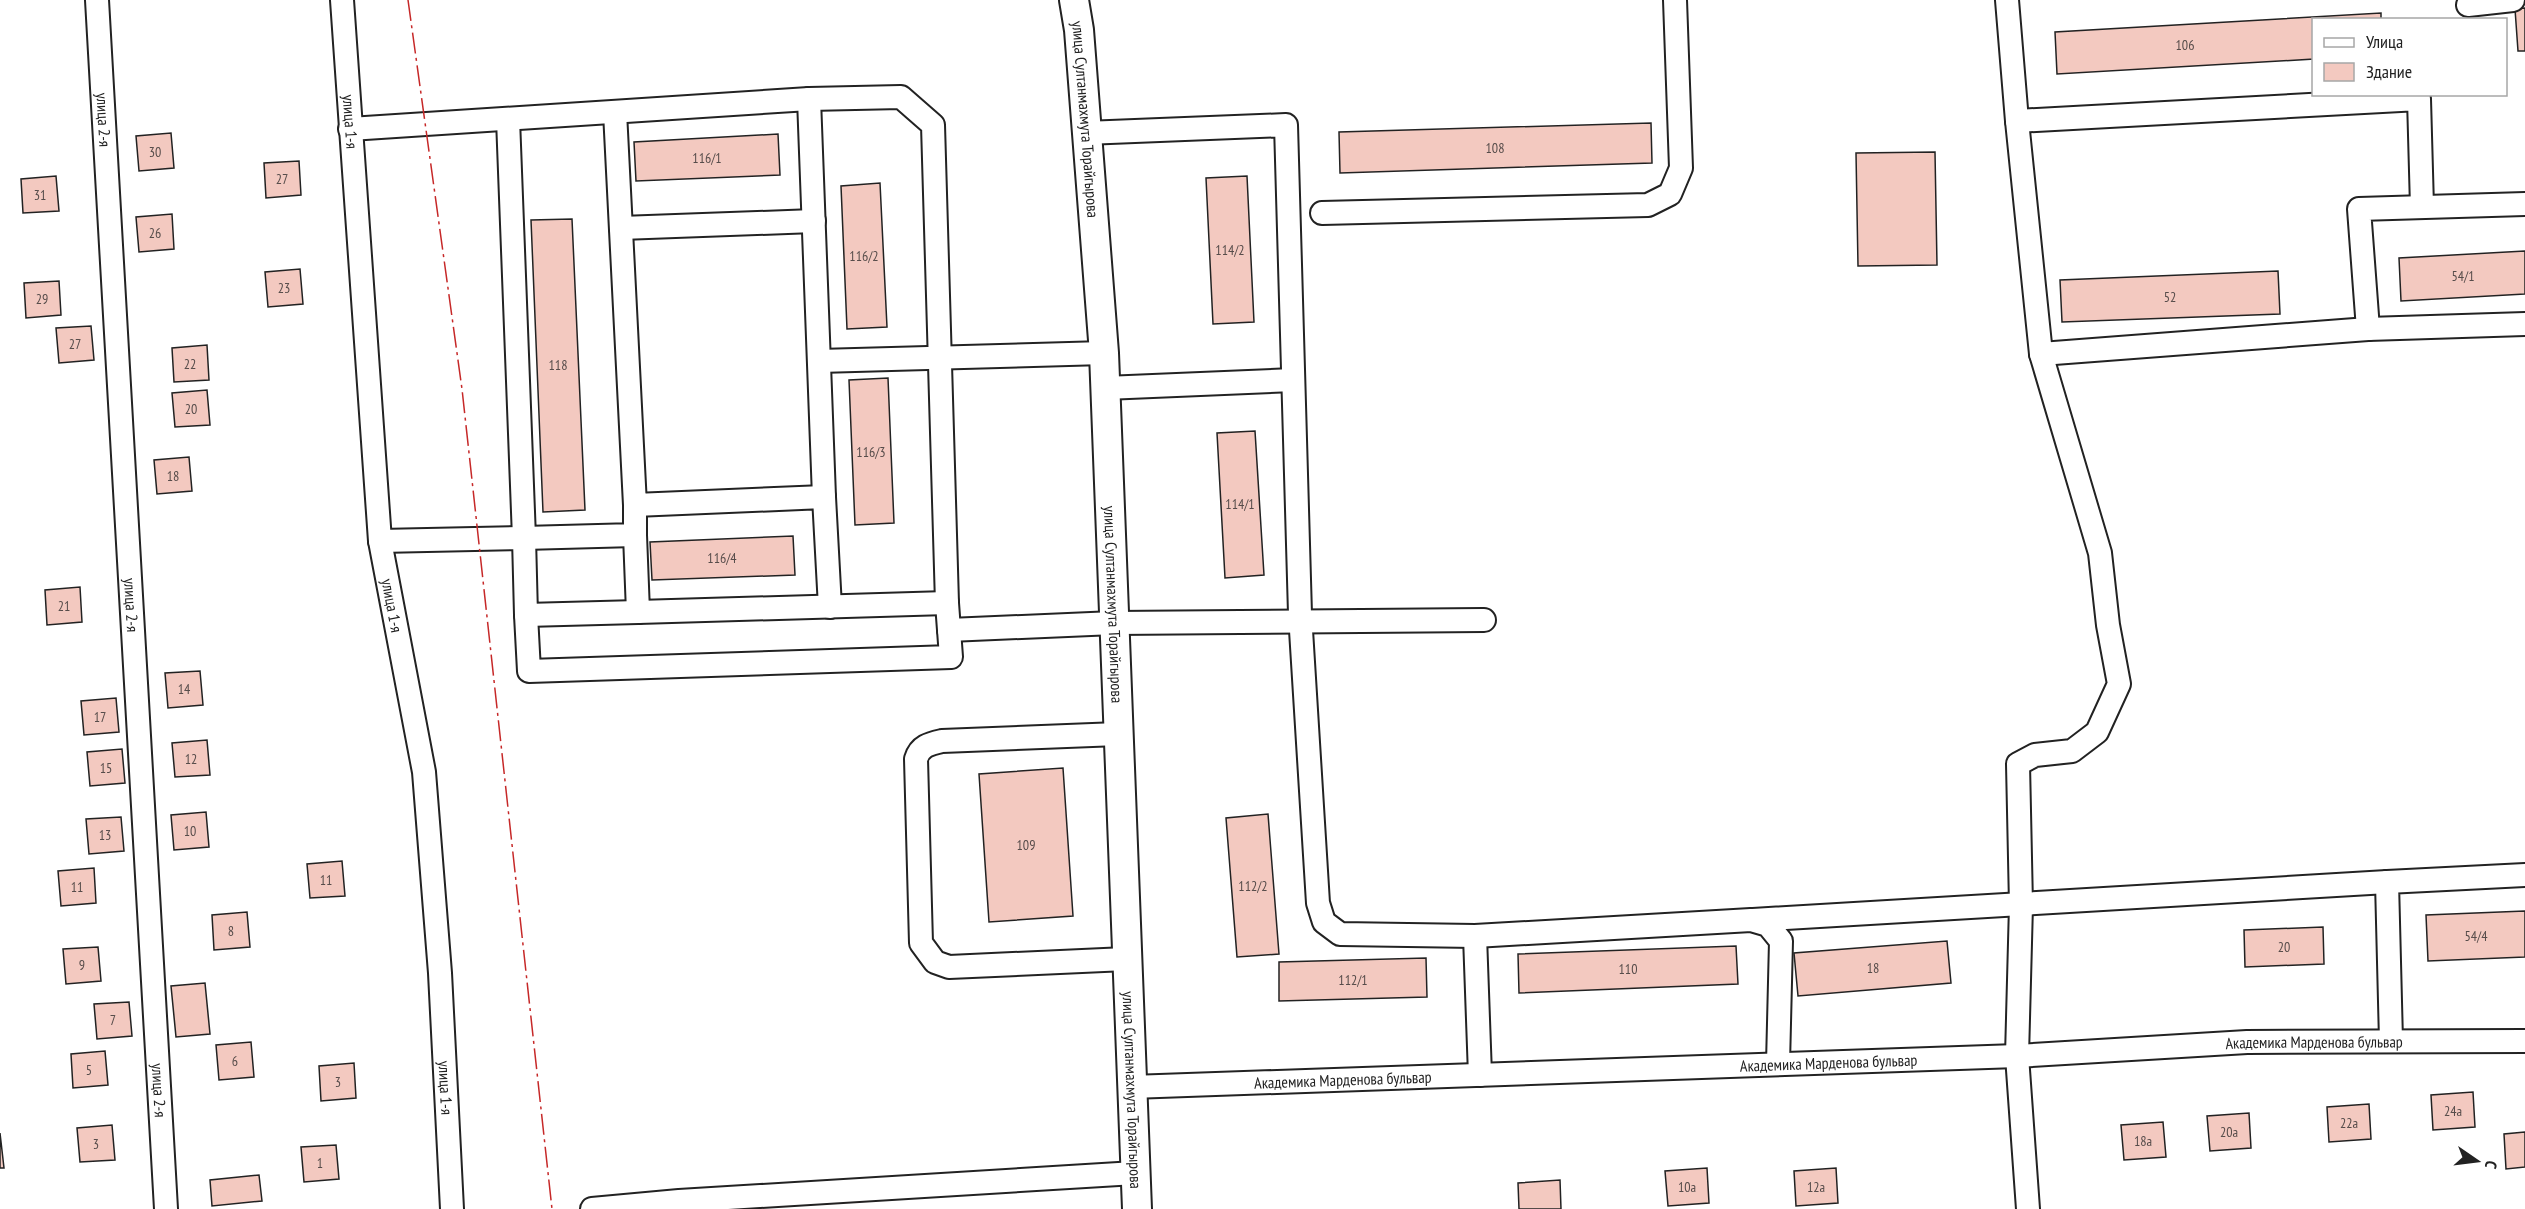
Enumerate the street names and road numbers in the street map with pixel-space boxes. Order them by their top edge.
street label: улица Султанмахмута Торайгырова [1068,19,1104,219]
street label: улица 2-я [92,92,115,147]
street label: улица 1-я [339,94,362,149]
street label: улица Султанмахмута Торайгырова [1100,505,1127,704]
street label: улица 2-я [120,577,143,633]
street label: улица 1-я [377,577,407,634]
street label: улица Султанмахмута Торайгырова [1119,991,1146,1189]
street label: Академика Марденова бульвар [2225,1031,2403,1053]
street label: Академика Марденова бульвар [1739,1049,1918,1076]
street label: улица 1-я [434,1060,457,1115]
street label: улица 2-я [148,1063,171,1118]
street label: Академика Марденова бульвар [1254,1066,1432,1093]

